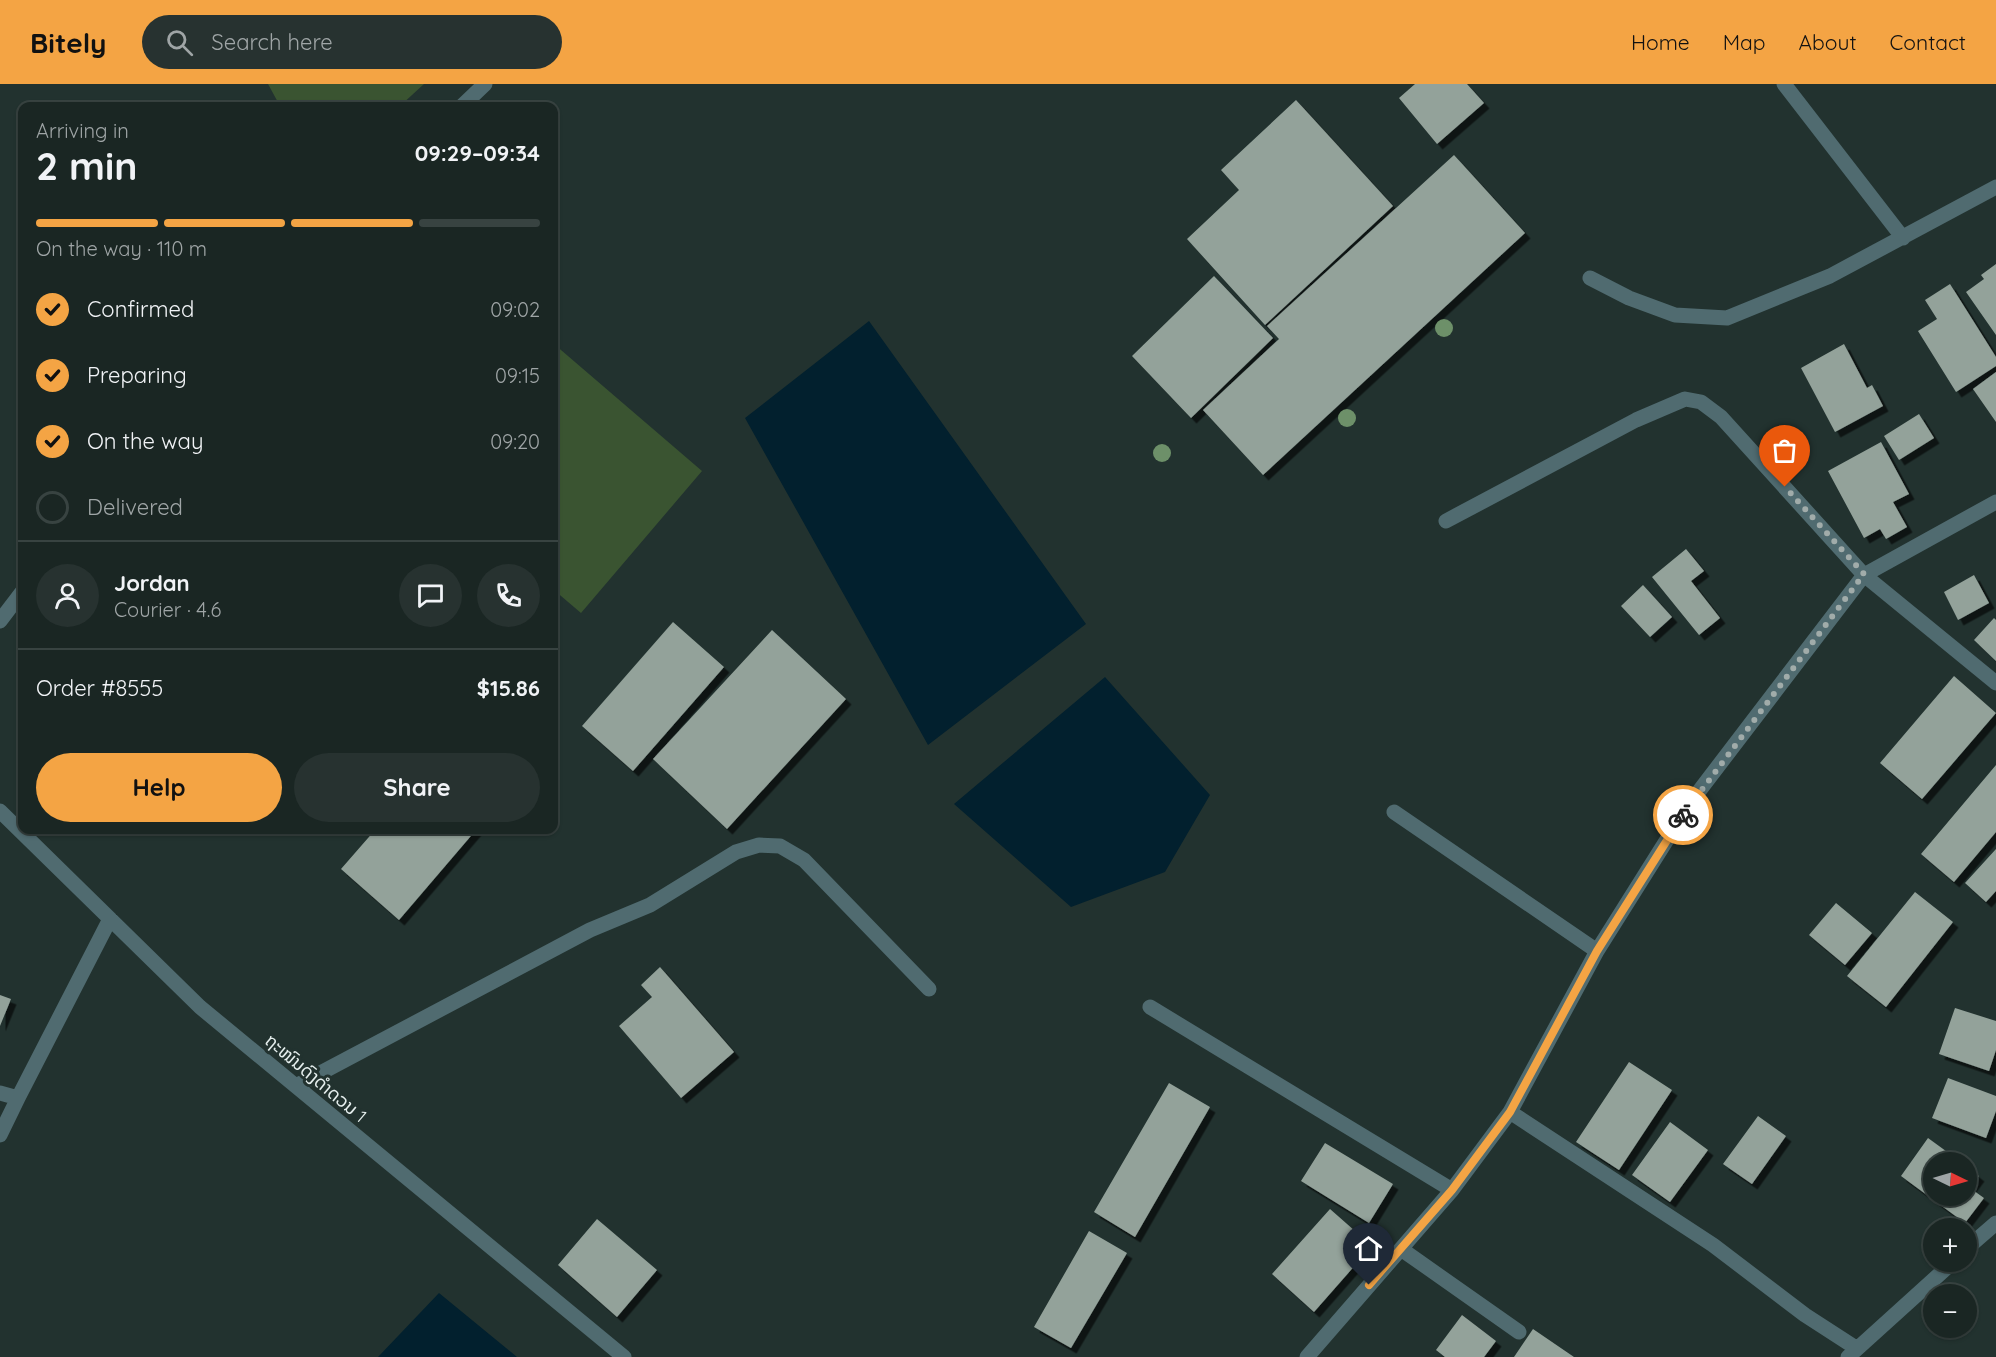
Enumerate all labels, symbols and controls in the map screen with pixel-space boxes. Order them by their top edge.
search box [142,15,562,69]
text: Bitely [30,25,106,60]
icon: search [163,26,196,59]
text: Search here [211,28,333,56]
text: Home [1631,29,1690,55]
text: Map [1723,29,1766,55]
text: About [1799,29,1857,55]
text: Contact [1890,29,1966,55]
text: Arriving in [36,118,129,143]
text: 09:29–09:34 [415,139,540,167]
text: 2 min [36,141,138,190]
text: On the way · 110 m [36,236,207,261]
icon: check [36,293,69,326]
text: Confirmed [87,295,194,323]
text: 09:02 [490,297,540,322]
icon: check [36,359,69,392]
text: Preparing [87,361,187,389]
text: 09:15 [495,363,540,388]
icon: check [36,425,69,458]
pin [1759,425,1810,487]
text: On the way [87,427,203,455]
text: 09:20 [490,429,540,454]
icon: bag [1768,434,1801,467]
text: Delivered [87,493,183,521]
button: person [36,564,99,627]
button: chat [399,564,462,627]
button: phone [477,564,540,627]
text: Jordan [114,569,190,597]
text: Courier · 4.6 [114,597,221,622]
text: Order #8555 [36,674,163,702]
text: $15.86 [477,674,540,702]
button: Help [36,753,282,822]
button: Share [294,753,540,822]
courier [1653,785,1713,845]
icon: bike [1667,799,1700,832]
street label: ຖະໜົນດົງດຳດວນ 1 [260,1029,372,1127]
north arrow [1923,1152,1977,1206]
map controls [1923,1152,1977,1338]
button: + [1923,1218,1977,1272]
pin [1343,1223,1394,1285]
icon: home [1352,1232,1385,1265]
button: − [1923,1284,1977,1338]

